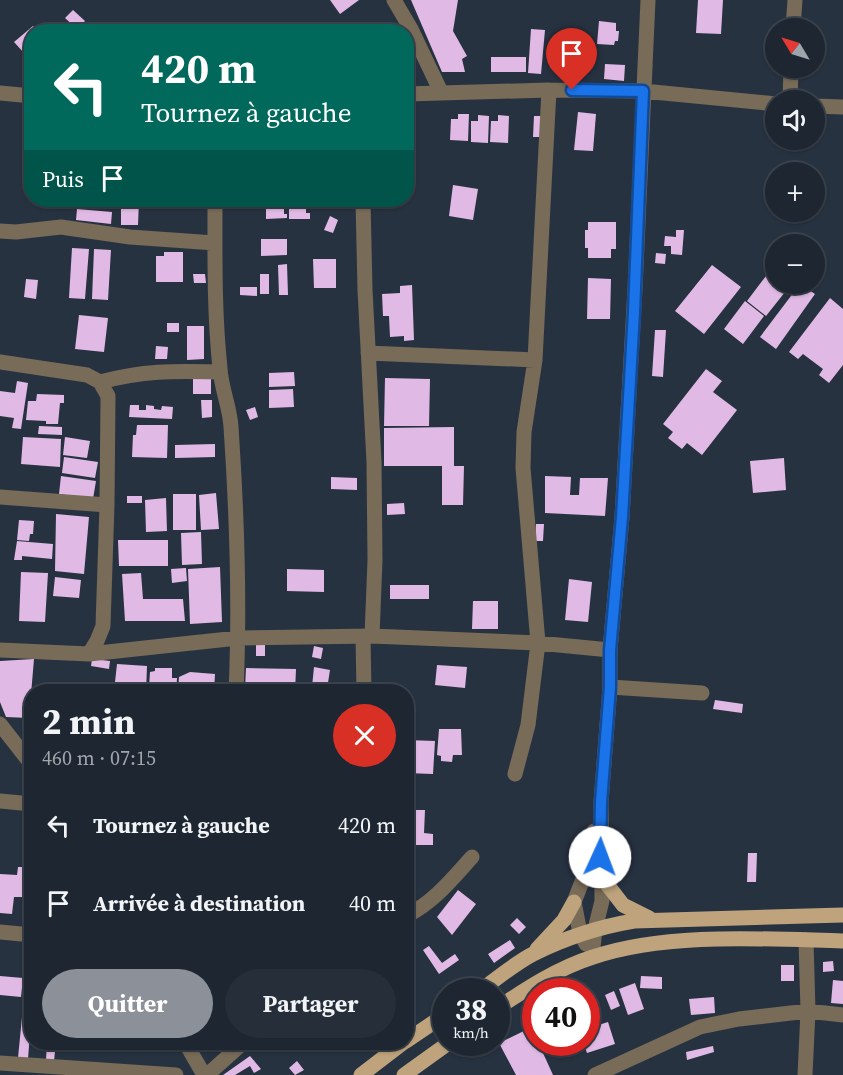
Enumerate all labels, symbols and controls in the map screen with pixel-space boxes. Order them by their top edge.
north arrow [765,18,825,78]
map controls [765,18,825,294]
pin [546,28,597,90]
icon: arrive [555,37,588,70]
text: 420 m [141,39,256,97]
icon: left [42,48,120,126]
button: sound [765,90,825,150]
text: Tournez à gauche [141,94,351,131]
icon: arrive [96,162,129,195]
button: + [765,162,825,222]
text: Puis [42,164,84,194]
button: − [765,234,825,294]
text: 2 min [42,697,135,746]
button: close [333,704,396,767]
text: 460 m · 07:15 [42,744,156,772]
icon: left [42,809,75,842]
text: Tournez à gauche [93,810,270,840]
text: 420 m [338,810,396,840]
position arrow [568,825,632,889]
icon: arrive [42,887,75,920]
text: Arrivée à destination [93,888,305,918]
text: 40 m [349,888,396,918]
button: Quitter [42,969,213,1038]
button: Partager [225,969,396,1038]
speed limit sign: 40 [522,978,600,1056]
text: 38 [455,989,487,1030]
text: km/h [453,1022,489,1043]

